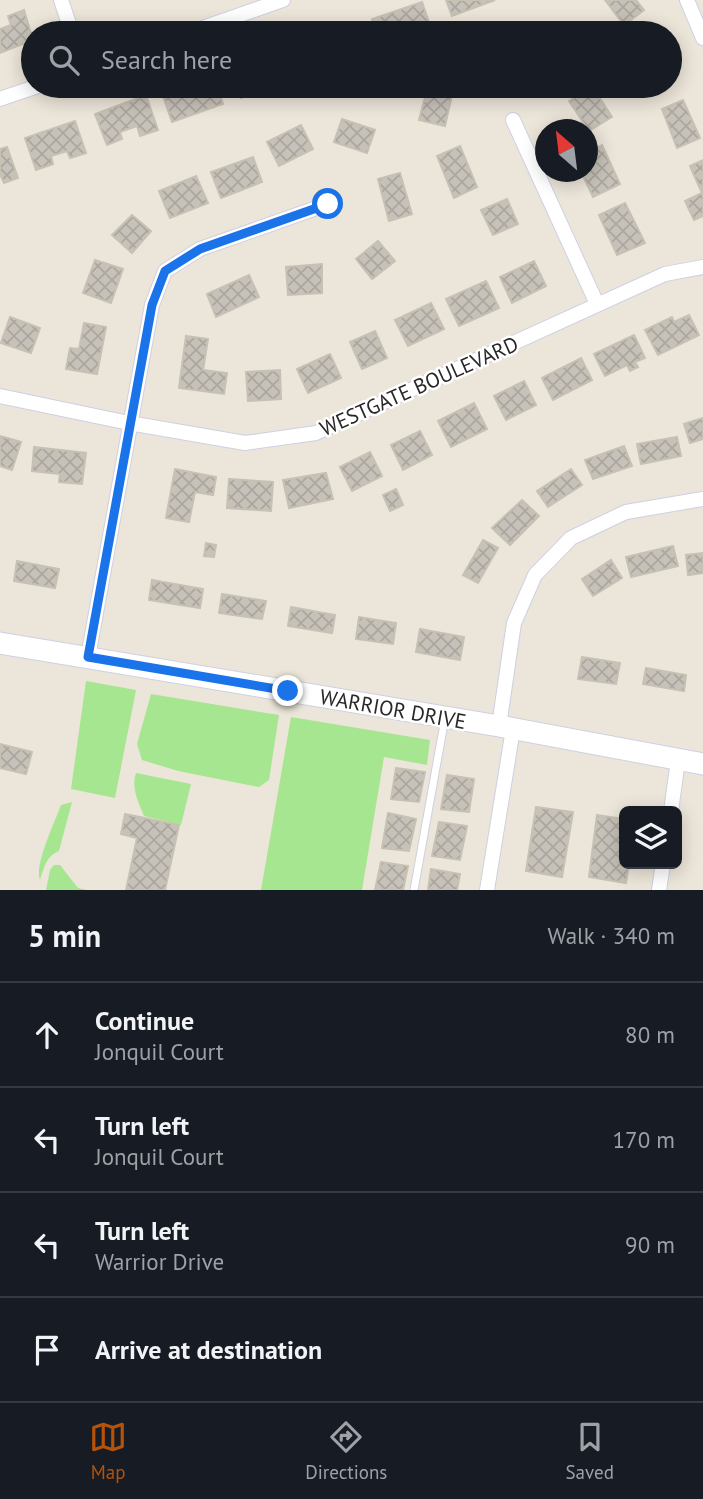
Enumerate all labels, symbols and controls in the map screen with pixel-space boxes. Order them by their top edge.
search box [21,21,682,98]
icon: search [45,41,83,79]
text: Search here [101,43,232,76]
north arrow [535,119,598,182]
route start [312,188,343,219]
street label: WESTGATE BOULEVARD [315,330,523,442]
route end [272,675,303,706]
street label: WARRIOR DRIVE [318,683,468,735]
map controls [619,806,682,869]
button: layers [619,806,682,869]
text: 5 min [28,916,101,955]
text: Walk · 340 m [548,921,675,950]
text: Continue [95,1004,194,1037]
icon: ahead [28,1016,66,1054]
text: 80 m [625,1020,675,1049]
text: Jonquil Court [95,1037,224,1066]
text: Turn left [95,1109,189,1142]
icon: left [28,1121,66,1159]
text: 170 m [613,1125,675,1154]
text: Jonquil Court [95,1142,224,1171]
text: Turn left [95,1214,189,1247]
icon: left [28,1226,66,1264]
text: 90 m [625,1230,675,1259]
text: Warrior Drive [95,1247,224,1276]
icon: arrive [28,1331,66,1369]
text: Arrive at destination [95,1333,322,1366]
tab: Map [89,1418,127,1484]
tab: Directions [305,1418,387,1484]
tab: Saved [566,1418,614,1484]

